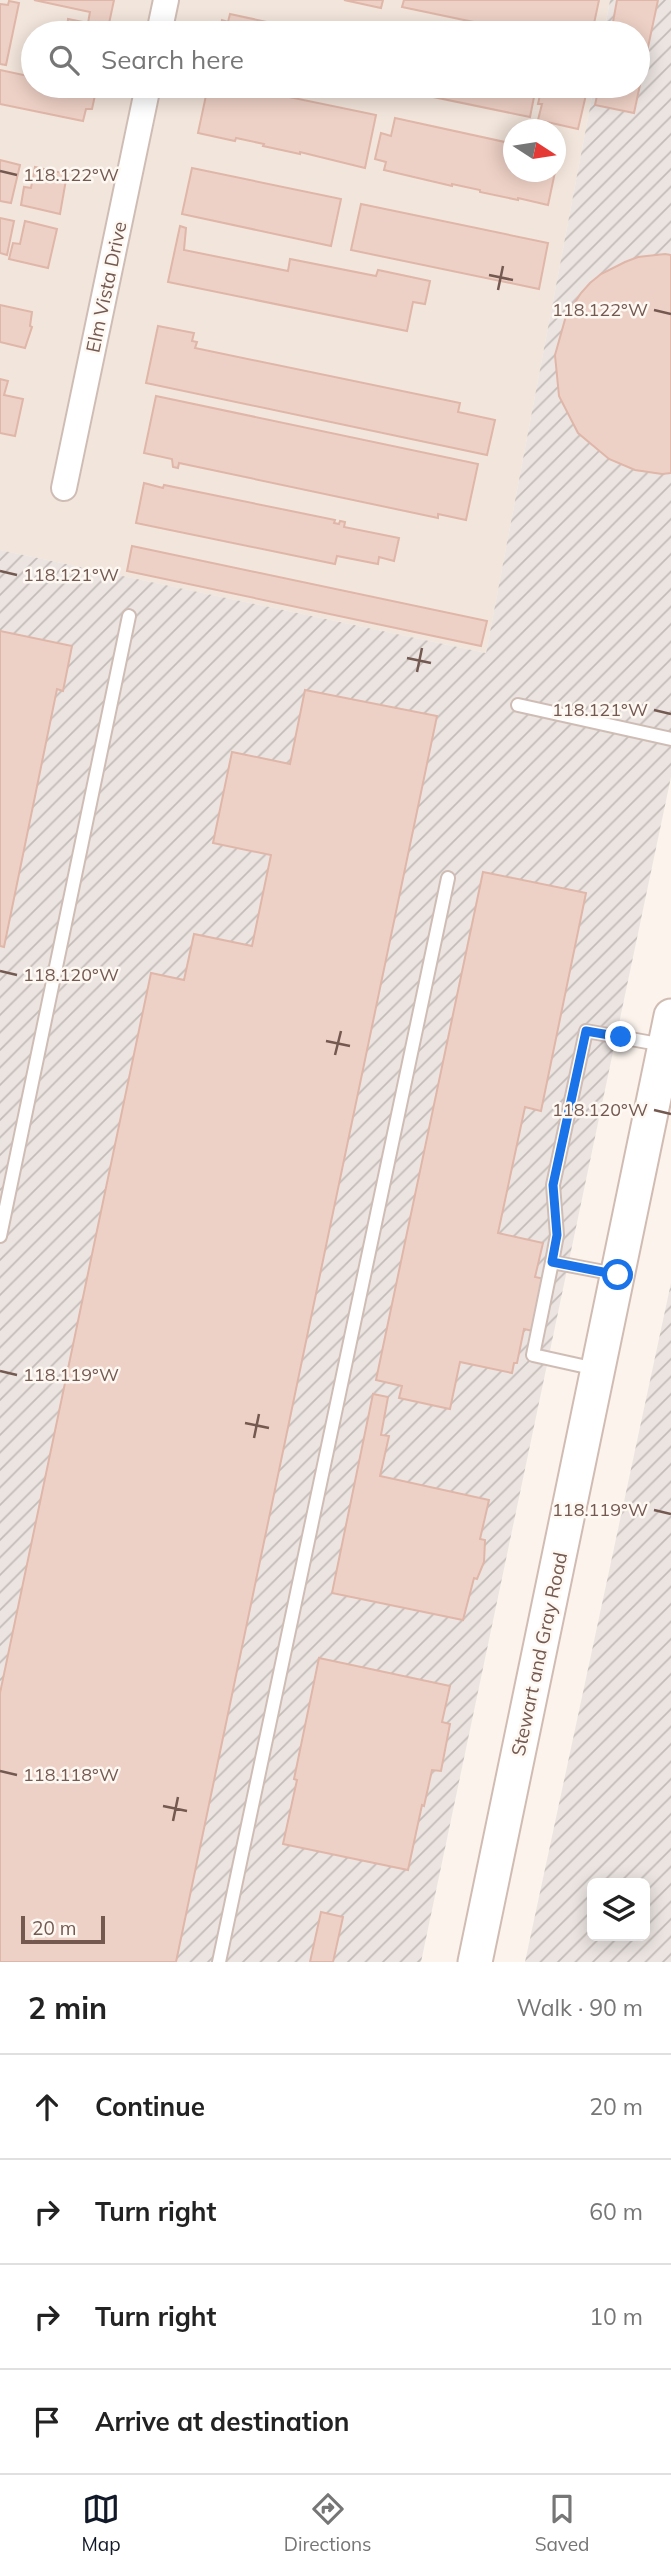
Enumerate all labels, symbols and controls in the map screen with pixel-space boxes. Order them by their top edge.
search box [21,21,650,98]
icon: search [45,41,83,79]
text: Search here [101,43,244,76]
north arrow [503,119,566,182]
text: 118.122°W [23,163,119,186]
street label: Elm Vista Drive [80,219,132,355]
text: 118.122°W [552,298,648,321]
text: 118.121°W [23,563,119,586]
text: 118.121°W [552,698,648,721]
text: 118.120°W [23,963,119,986]
route end [605,1021,636,1052]
text: 118.120°W [552,1098,648,1121]
route start [602,1259,633,1290]
text: 118.119°W [23,1363,119,1386]
text: 118.119°W [552,1498,648,1521]
street label: Stewart and Gray Road [506,1550,572,1758]
text: 118.118°W [23,1763,119,1786]
map controls [587,1878,650,1941]
button: layers [587,1878,650,1941]
scale bar [21,1913,105,1945]
text: 20 m [32,1916,76,1940]
text: 2 min [28,1989,107,2027]
text: Walk · 90 m [517,1993,643,2022]
icon: ahead [28,2088,66,2126]
text: Continue [95,2090,205,2123]
text: 20 m [589,2092,643,2121]
icon: right [28,2193,66,2231]
text: Turn right [95,2195,216,2228]
text: 60 m [589,2197,643,2226]
icon: right [28,2298,66,2336]
text: Turn right [95,2300,216,2333]
text: 10 m [589,2302,643,2331]
icon: arrive [28,2403,66,2441]
text: Arrive at destination [95,2405,350,2438]
tab: Map [82,2490,121,2556]
tab: Directions [284,2490,372,2556]
tab: Saved [535,2490,589,2556]

